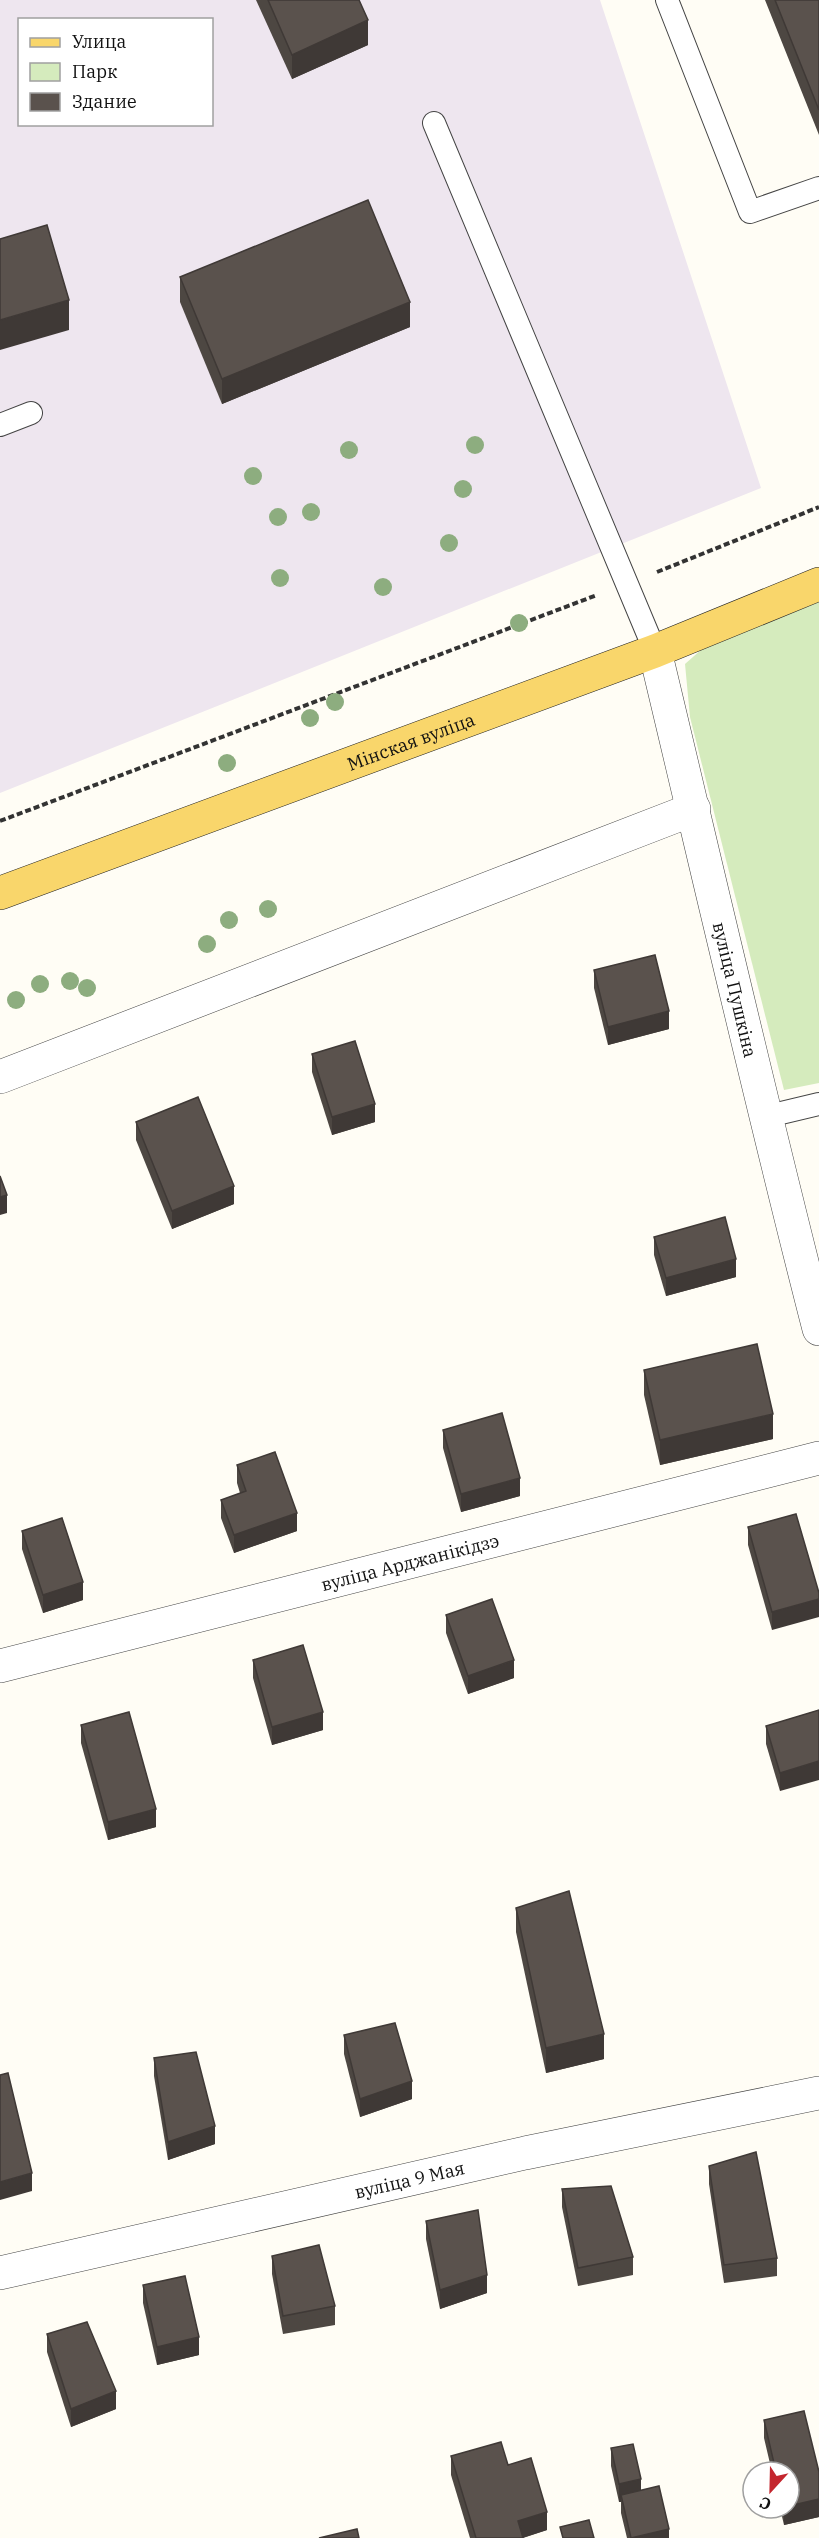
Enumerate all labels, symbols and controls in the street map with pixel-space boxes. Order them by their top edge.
legend [18,18,213,126]
text: Улица [72,30,127,53]
text: Парк [72,60,118,83]
text: Здание [72,90,137,113]
street label: Мінская вуліца [344,707,478,775]
street label: вуліца Пушкіна [708,920,763,1060]
street label: вуліца Арджанікідзэ [319,1528,501,1596]
street label: вуліца 9 Мая [352,2156,467,2203]
north arrow [741,2460,801,2520]
text: С [757,2493,774,2515]

